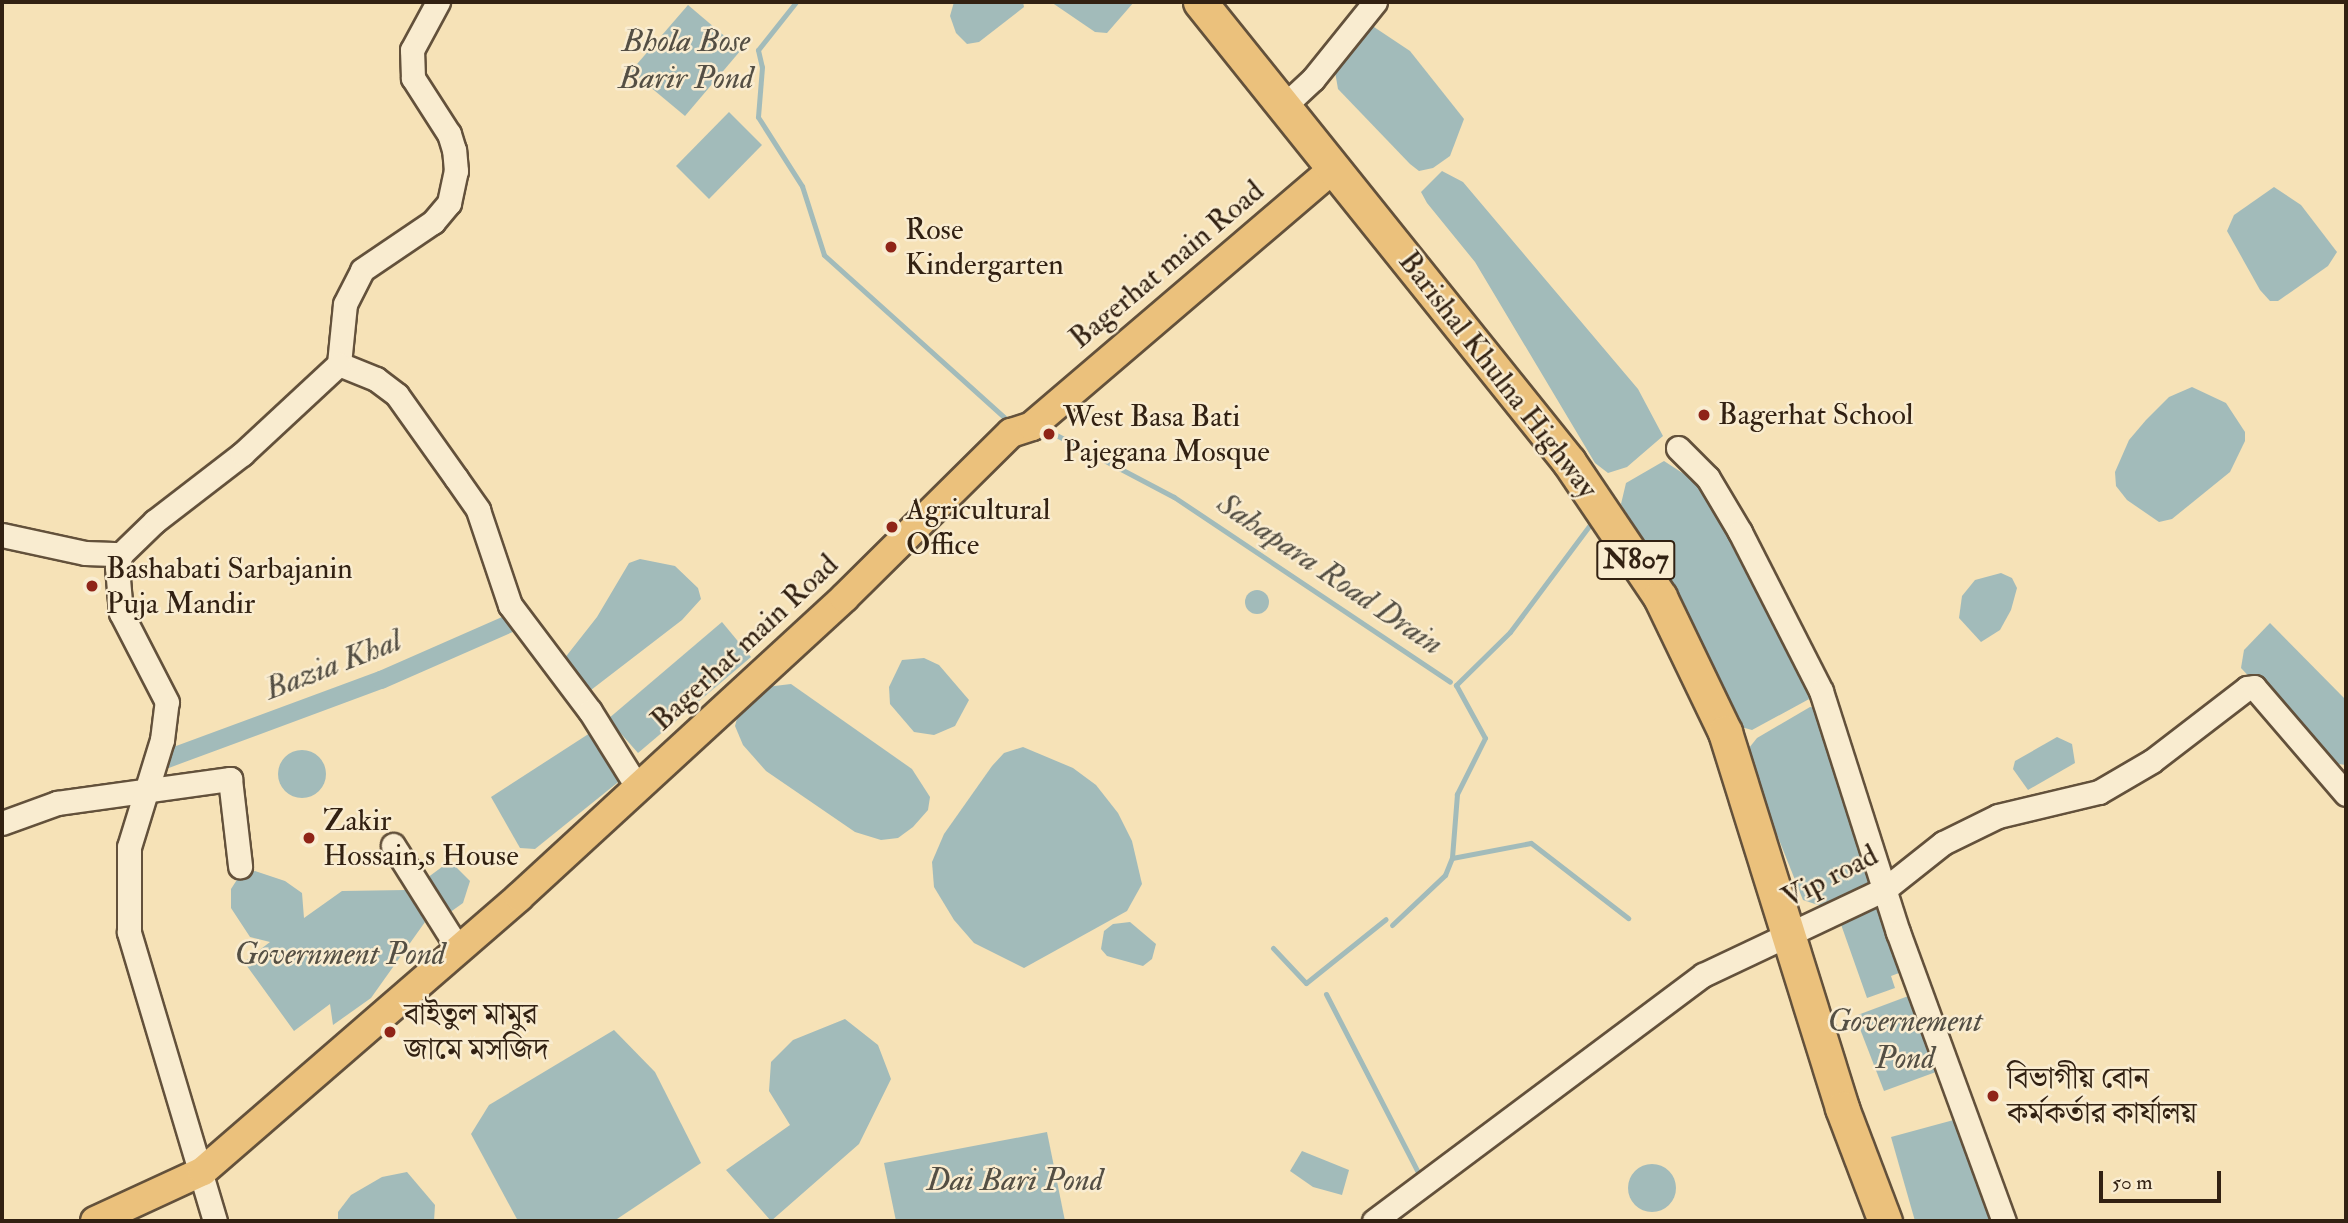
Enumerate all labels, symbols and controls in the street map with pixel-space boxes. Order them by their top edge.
water label: Bhola Bose Barir Pond [618,23,754,98]
street label: Bagerhat main Road [1063,173,1271,357]
place label: Rose Kindergarten [905,212,1064,282]
marker: Rose Kindergarten [883,239,899,255]
street label: Barishal Khulna Highway [1390,244,1606,506]
place label: Bagerhat School [1718,397,1913,433]
place label: West Basa Bati Pajegana Mosque [1063,399,1270,470]
marker: Bagerhat School [1696,407,1712,423]
marker: West Basa Bati Pajegana Mosque [1041,426,1057,442]
water label: Sahapara Road Drain [1210,484,1450,664]
place label: Agricultural Office [906,492,1050,562]
marker: Agricultural Office [884,519,900,535]
road number: N807 [1596,536,1676,584]
street label: Bagerhat main Road [644,547,846,739]
place label: Bashabati Sarbajanin Puja Mandir [106,551,353,622]
marker: Bashabati Sarbajanin Puja Mandir [84,578,100,594]
water label: Bazia Khal [259,621,407,709]
place label: Zakir Hossain,s House [323,803,519,874]
marker: Zakir Hossain,s House [301,830,317,846]
street label: Vip road [1776,838,1884,916]
water label: Government Pond [234,935,446,973]
place label: বাইতুল মামুর জামে মসজিদ [404,997,548,1068]
water label: Governement Pond [1827,1003,1983,1078]
marker: বাইতুল মামুর জামে মসজিদ [382,1024,398,1040]
place label: বিভাগীয় বোন কর্মকর্তার কার্যালয় [2007,1061,2197,1132]
marker: বিভাগীয় বোন কর্মকর্তার কার্যালয় [1985,1088,2001,1104]
scale bar [2103,1156,2226,1200]
water label: Dai Bari Pond [927,1161,1103,1199]
text: 50 m [2112,1169,2153,1196]

